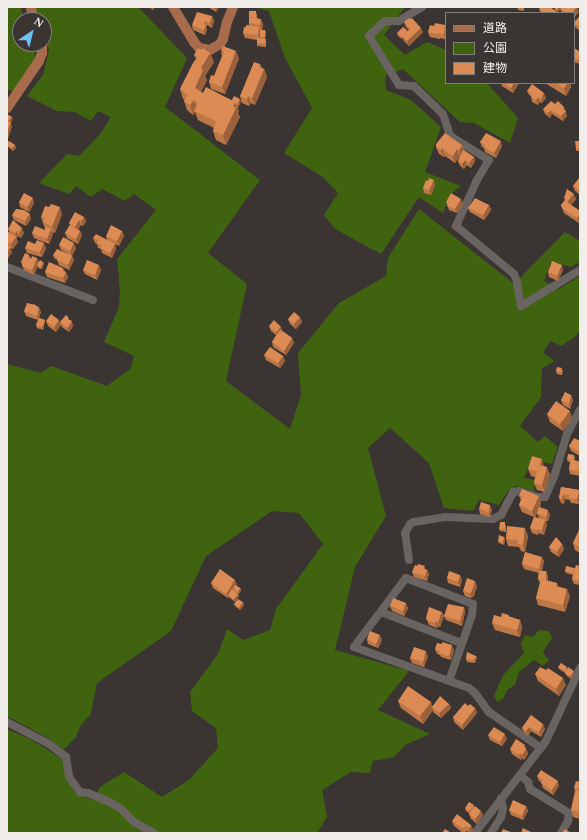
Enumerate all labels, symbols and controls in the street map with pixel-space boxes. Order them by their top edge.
north arrow [12,12,52,52]
legend [445,12,575,84]
text: N [30,13,47,32]
text: 道路 [483,19,507,38]
text: 公園 [483,39,507,58]
text: 建物 [483,59,507,78]

